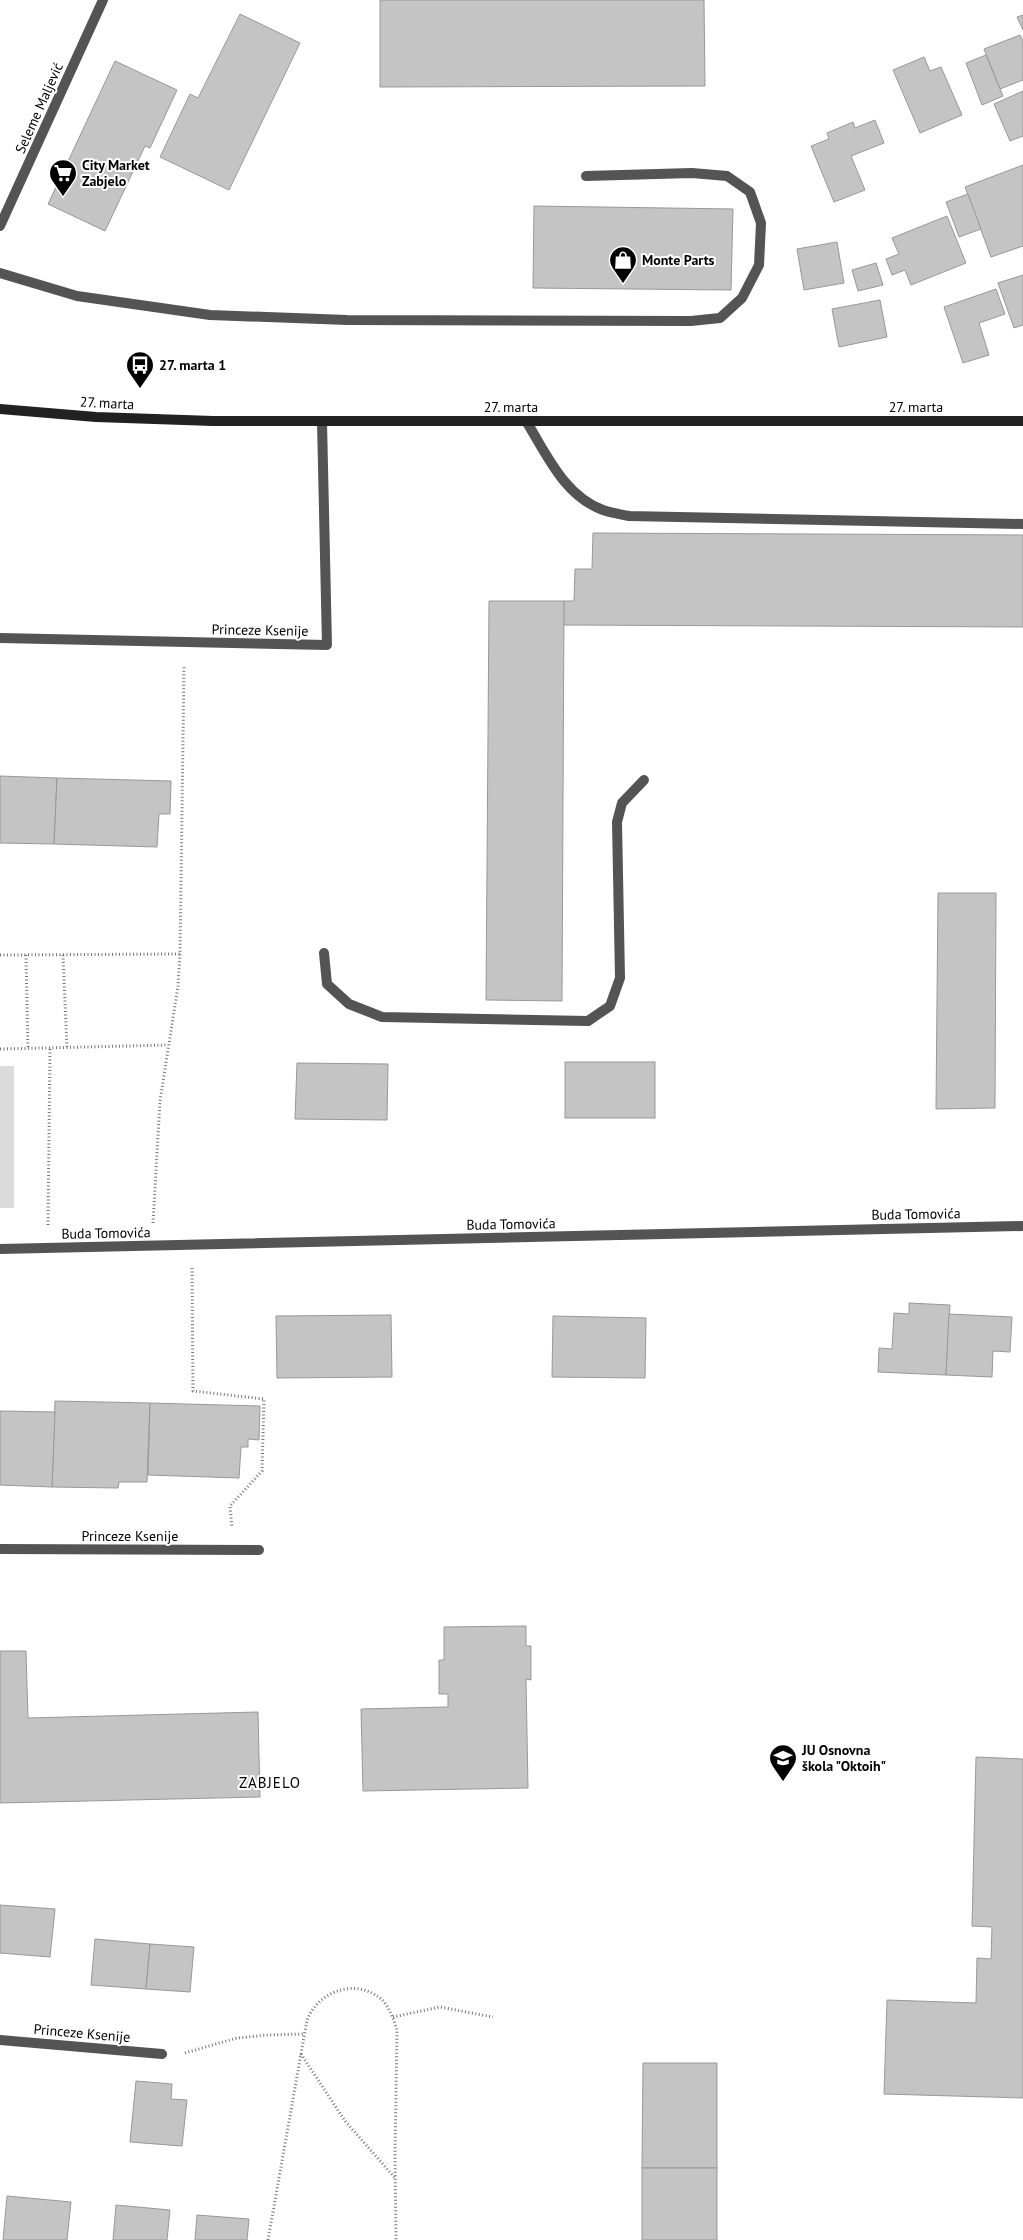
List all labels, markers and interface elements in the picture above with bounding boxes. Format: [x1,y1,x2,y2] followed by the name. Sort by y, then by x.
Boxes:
[11,60,67,156] street label: Seleme Maljević
[82,156,150,190] place label: City Market Zabjelo
[48,158,78,197] supermarket icon: City Market Zabjelo
[608,245,638,284] shop icon: Monte Parts
[642,251,715,269] place label: Monte Parts
[125,350,155,389] bus stop icon: 27. marta 1
[159,356,226,374] place label: 27. marta 1
[79,393,135,413] street label: 27. marta
[484,398,538,416] street label: 27. marta
[889,398,943,416] street label: 27. marta
[211,620,309,640] street label: Princeze Ksenije
[871,1204,961,1224] street label: Buda Tomovića
[466,1214,556,1234] street label: Buda Tomovića
[61,1223,151,1243] street label: Buda Tomovića
[82,1527,178,1545] street label: Princeze Ksenije
[801,1741,886,1775] place label: JU Osnovna škola "Oktoih"
[768,1743,798,1782] school or university icon: JU Osnovna škola "Oktoih"
[239,1773,301,1792] district label: ZABJELO
[33,2020,131,2046] street label: Princeze Ksenije

